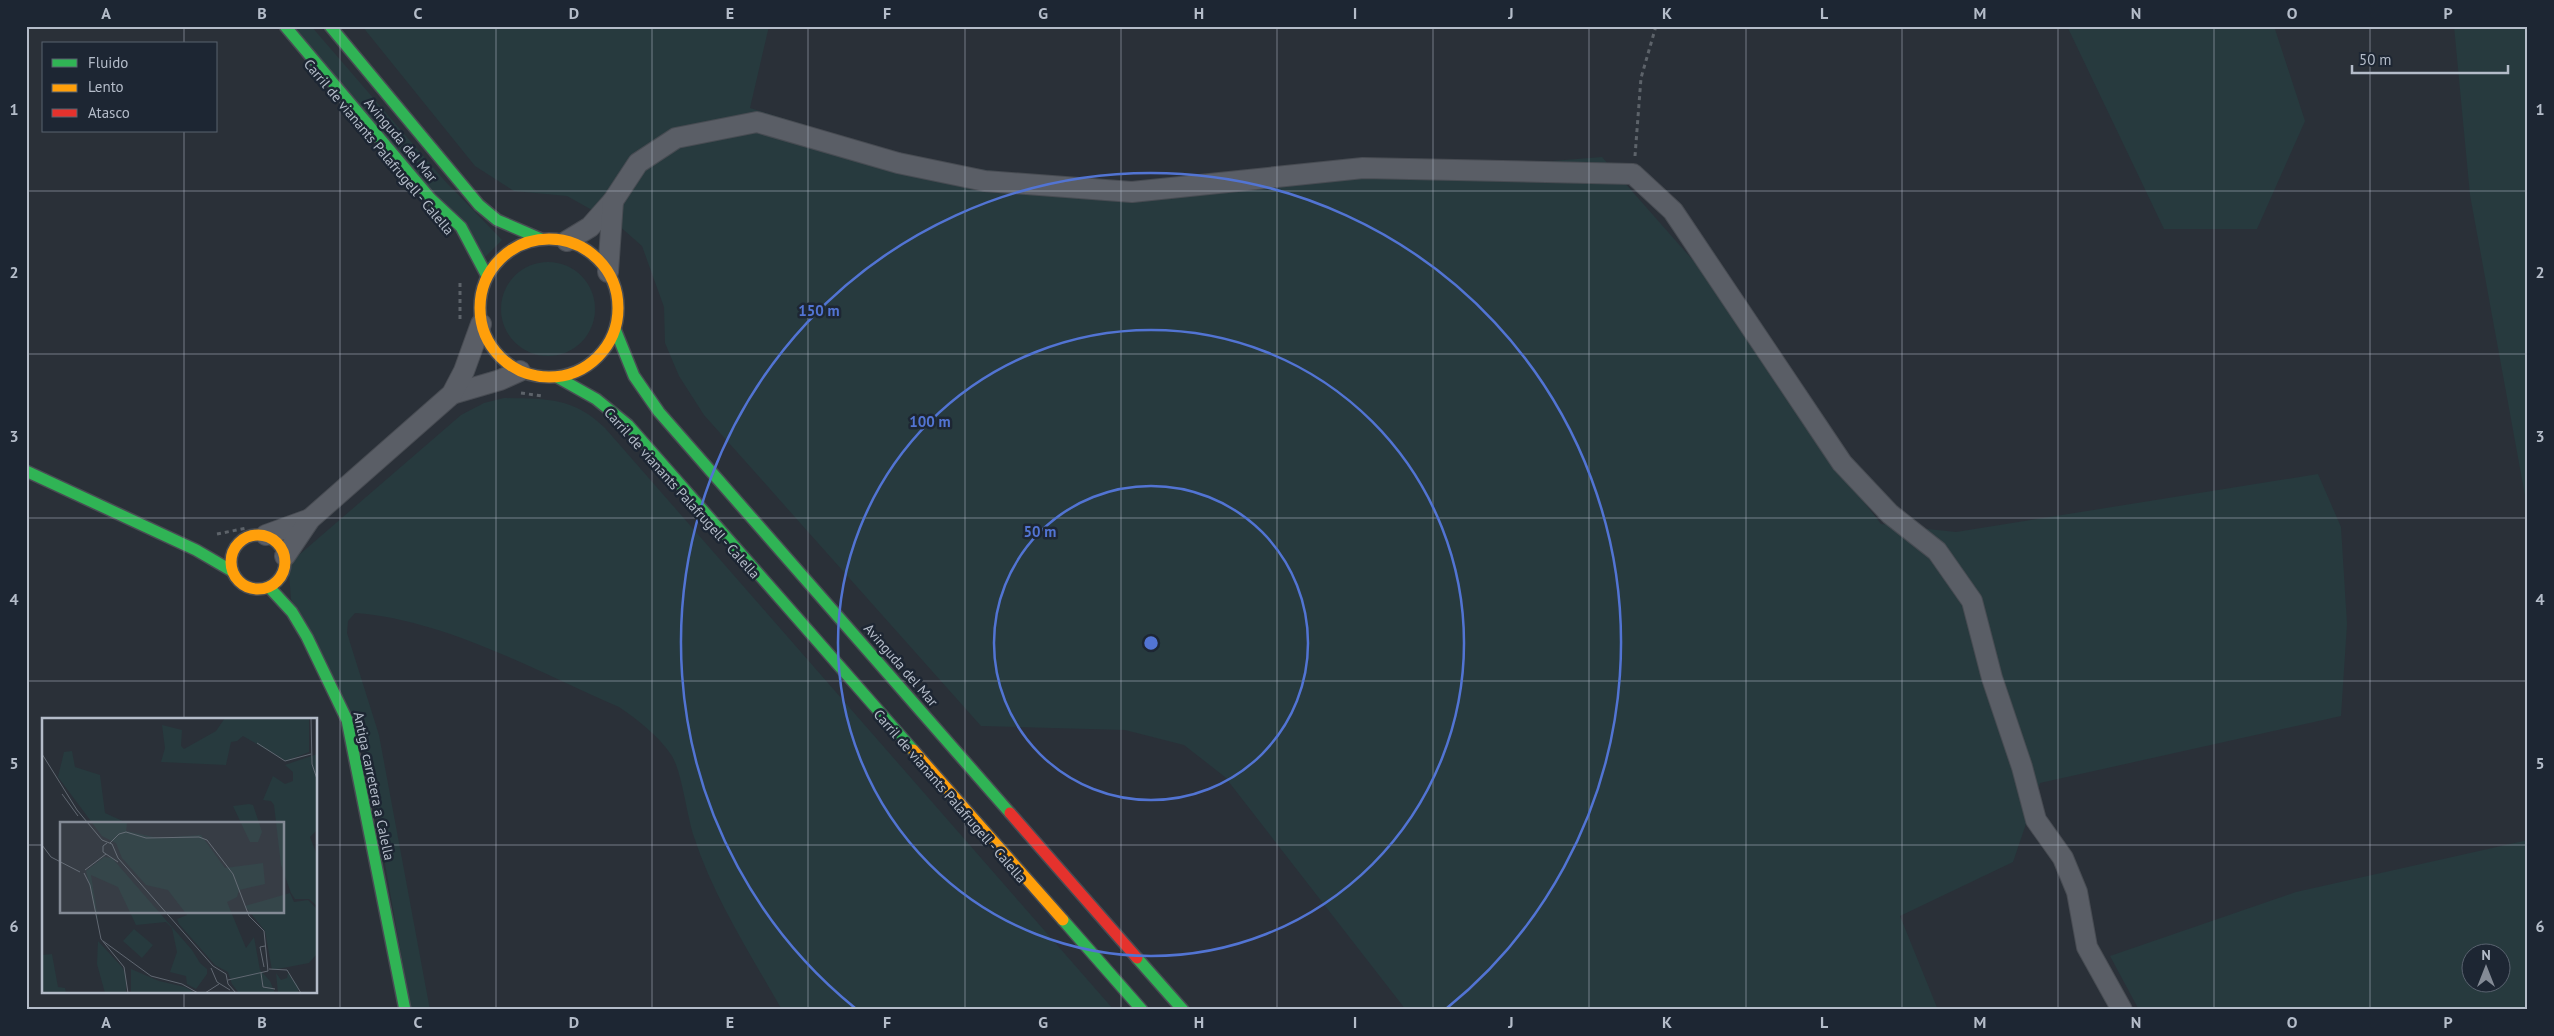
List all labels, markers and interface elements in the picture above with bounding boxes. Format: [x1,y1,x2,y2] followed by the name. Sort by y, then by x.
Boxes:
[101,3,111,23] text: A
[257,3,267,23] text: B
[414,3,423,23] text: C
[569,3,579,23] text: D
[726,3,734,23] text: E
[883,3,891,23] text: F
[1038,3,1048,23] text: G
[1194,3,1204,23] text: H
[1353,3,1357,23] text: I
[1507,3,1514,23] text: J
[1662,3,1672,23] text: K
[1820,3,1829,23] text: L
[1974,3,1986,23] text: M
[2131,3,2141,23] text: N
[2287,3,2298,23] text: O
[2443,3,2453,23] text: P
[42,42,218,132] legend
[2352,42,2508,74] scale bar
[2359,50,2392,69] text: 50 m
[88,53,128,72] text: Fluido
[300,55,458,239] street label: Carril de vianants Palafrugell - Calella
[88,77,124,96] text: Lento
[361,94,442,186] street label: Avinguda del Mar
[9,99,19,119] text: 1
[2535,99,2545,119] text: 1
[88,103,130,122] text: Atasco
[9,262,19,282] text: 2
[2535,262,2545,282] text: 2
[798,301,840,320] text: 150 m
[600,404,764,582] street label: Carril de vianants Palafrugell - Calella
[909,412,951,431] text: 100 m
[9,426,19,446] text: 3
[2535,426,2545,446] text: 3
[1024,522,1056,541] text: 50 m
[9,589,19,609] text: 4
[2535,589,2545,609] text: 4
[860,620,942,710] street label: Avinguda del Mar
[1142,634,1160,652] centre of rings
[870,705,1030,887] street label: Carril de vianants Palafrugell - Calella
[349,710,399,862] street label: Antiga carretera a Calella
[42,718,318,994] inset map
[9,753,19,773] text: 5
[2535,753,2545,773] text: 5
[9,916,19,936] text: 6
[2535,916,2545,936] text: 6
[2462,944,2512,994] north arrow
[2481,946,2491,964] text: N
[101,1012,111,1032] text: A
[257,1012,267,1032] text: B
[414,1012,423,1032] text: C
[569,1012,579,1032] text: D
[726,1012,734,1032] text: E
[883,1012,891,1032] text: F
[1038,1012,1048,1032] text: G
[1194,1012,1204,1032] text: H
[1353,1012,1357,1032] text: I
[1507,1012,1514,1032] text: J
[1662,1012,1672,1032] text: K
[1820,1012,1829,1032] text: L
[1974,1012,1986,1032] text: M
[2131,1012,2141,1032] text: N
[2287,1012,2298,1032] text: O
[2443,1012,2453,1032] text: P

